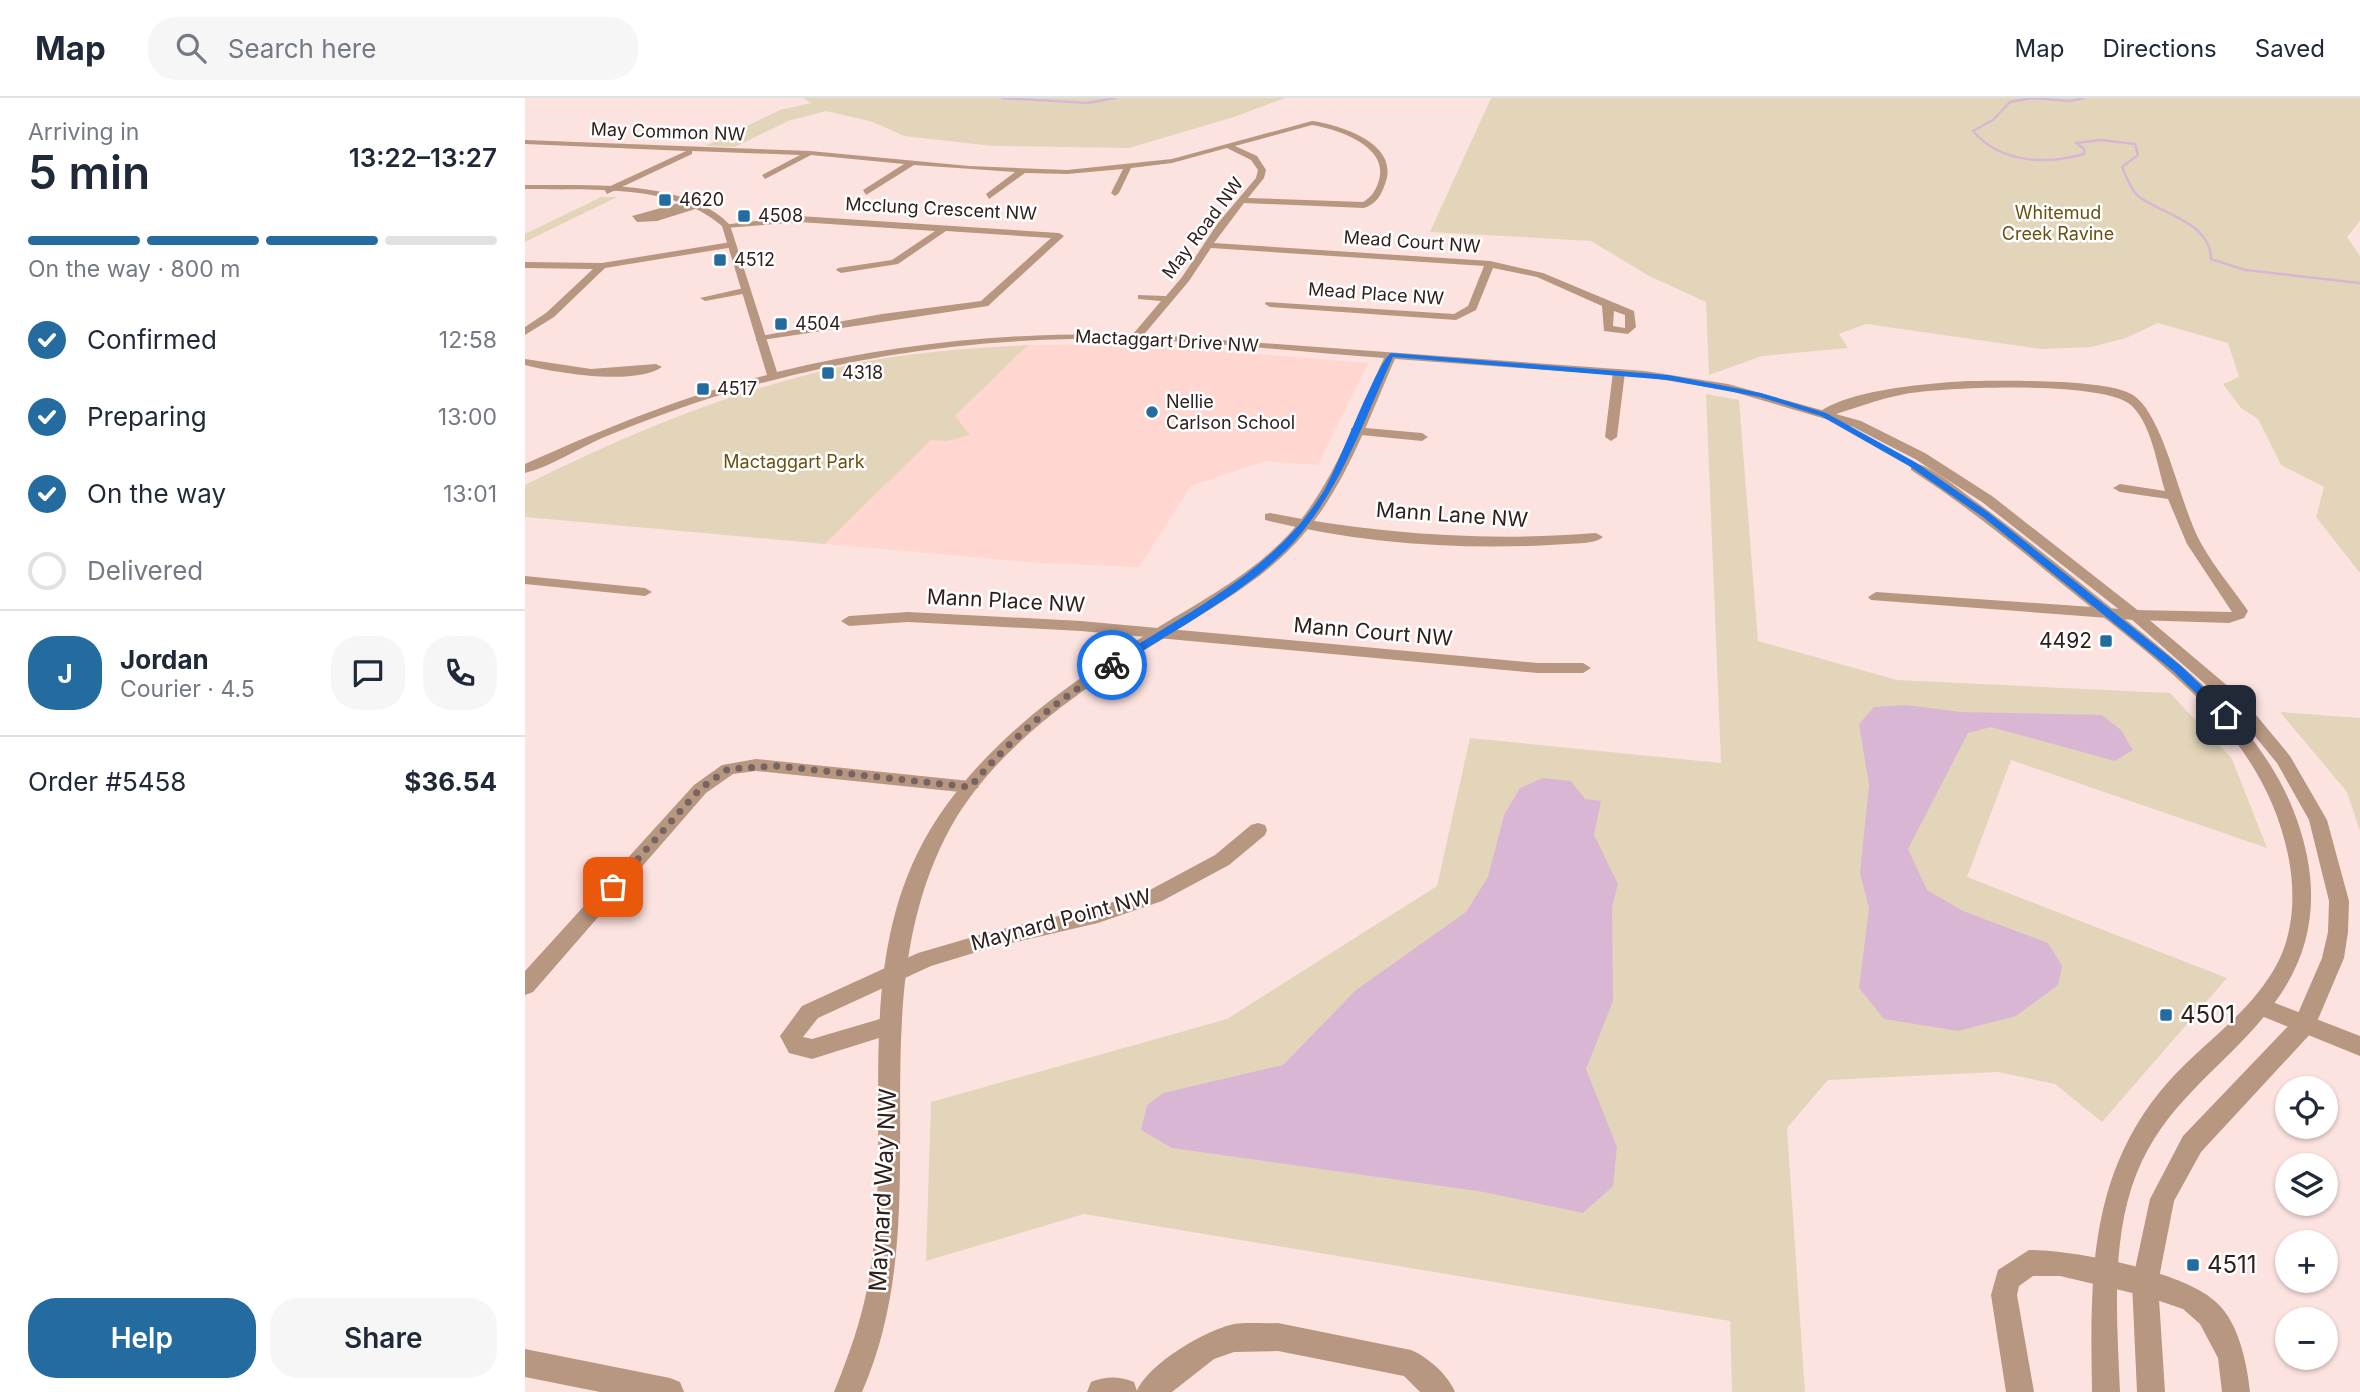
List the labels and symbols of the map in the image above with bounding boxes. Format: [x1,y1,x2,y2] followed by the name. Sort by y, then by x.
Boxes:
[590,118,746,145] street label: May Common NW
[1158,173,1248,282] street label: May Road NW
[679,189,724,210] place label: 4620
[657,192,673,208] marker: 4620
[845,193,1038,224] street label: Mcclung Crescent NW
[2002,202,2114,244] park label: Whitemud Creek Ravine
[758,205,803,226] place label: 4508
[736,208,752,224] marker: 4508
[1343,226,1481,257] street label: Mead Court NW
[734,249,775,270] place label: 4512
[712,252,728,268] marker: 4512
[1307,278,1445,309] street label: Mead Place NW
[795,313,841,334] place label: 4504
[773,316,789,332] marker: 4504
[1075,325,1260,356] street label: Mactaggart Drive NW
[842,362,883,383] place label: 4318
[820,365,836,381] marker: 4318
[717,378,757,399] place label: 4517
[695,381,711,397] marker: 4517
[1166,391,1295,433] place label: Nellie Carlson School
[1144,404,1160,420] marker: Nellie Carlson School
[723,451,865,472] park label: Mactaggart Park
[1375,497,1529,532] street label: Mann Lane NW
[926,584,1086,617] street label: Mann Place NW
[1293,612,1454,651] street label: Mann Court NW
[2039,628,2092,653] place label: 4492
[1077,630,1147,700] courier
[2098,633,2114,649] marker: 4492
[2196,685,2256,745] pin
[583,857,643,917] pin
[968,883,1154,956] street label: Maynard Point NW
[2180,1000,2235,1029] place label: 4501
[2158,1007,2174,1023] marker: 4501
[863,1087,902,1292] street label: Maynard Way NW
[2207,1250,2257,1279] place label: 4511
[2185,1257,2201,1273] marker: 4511

